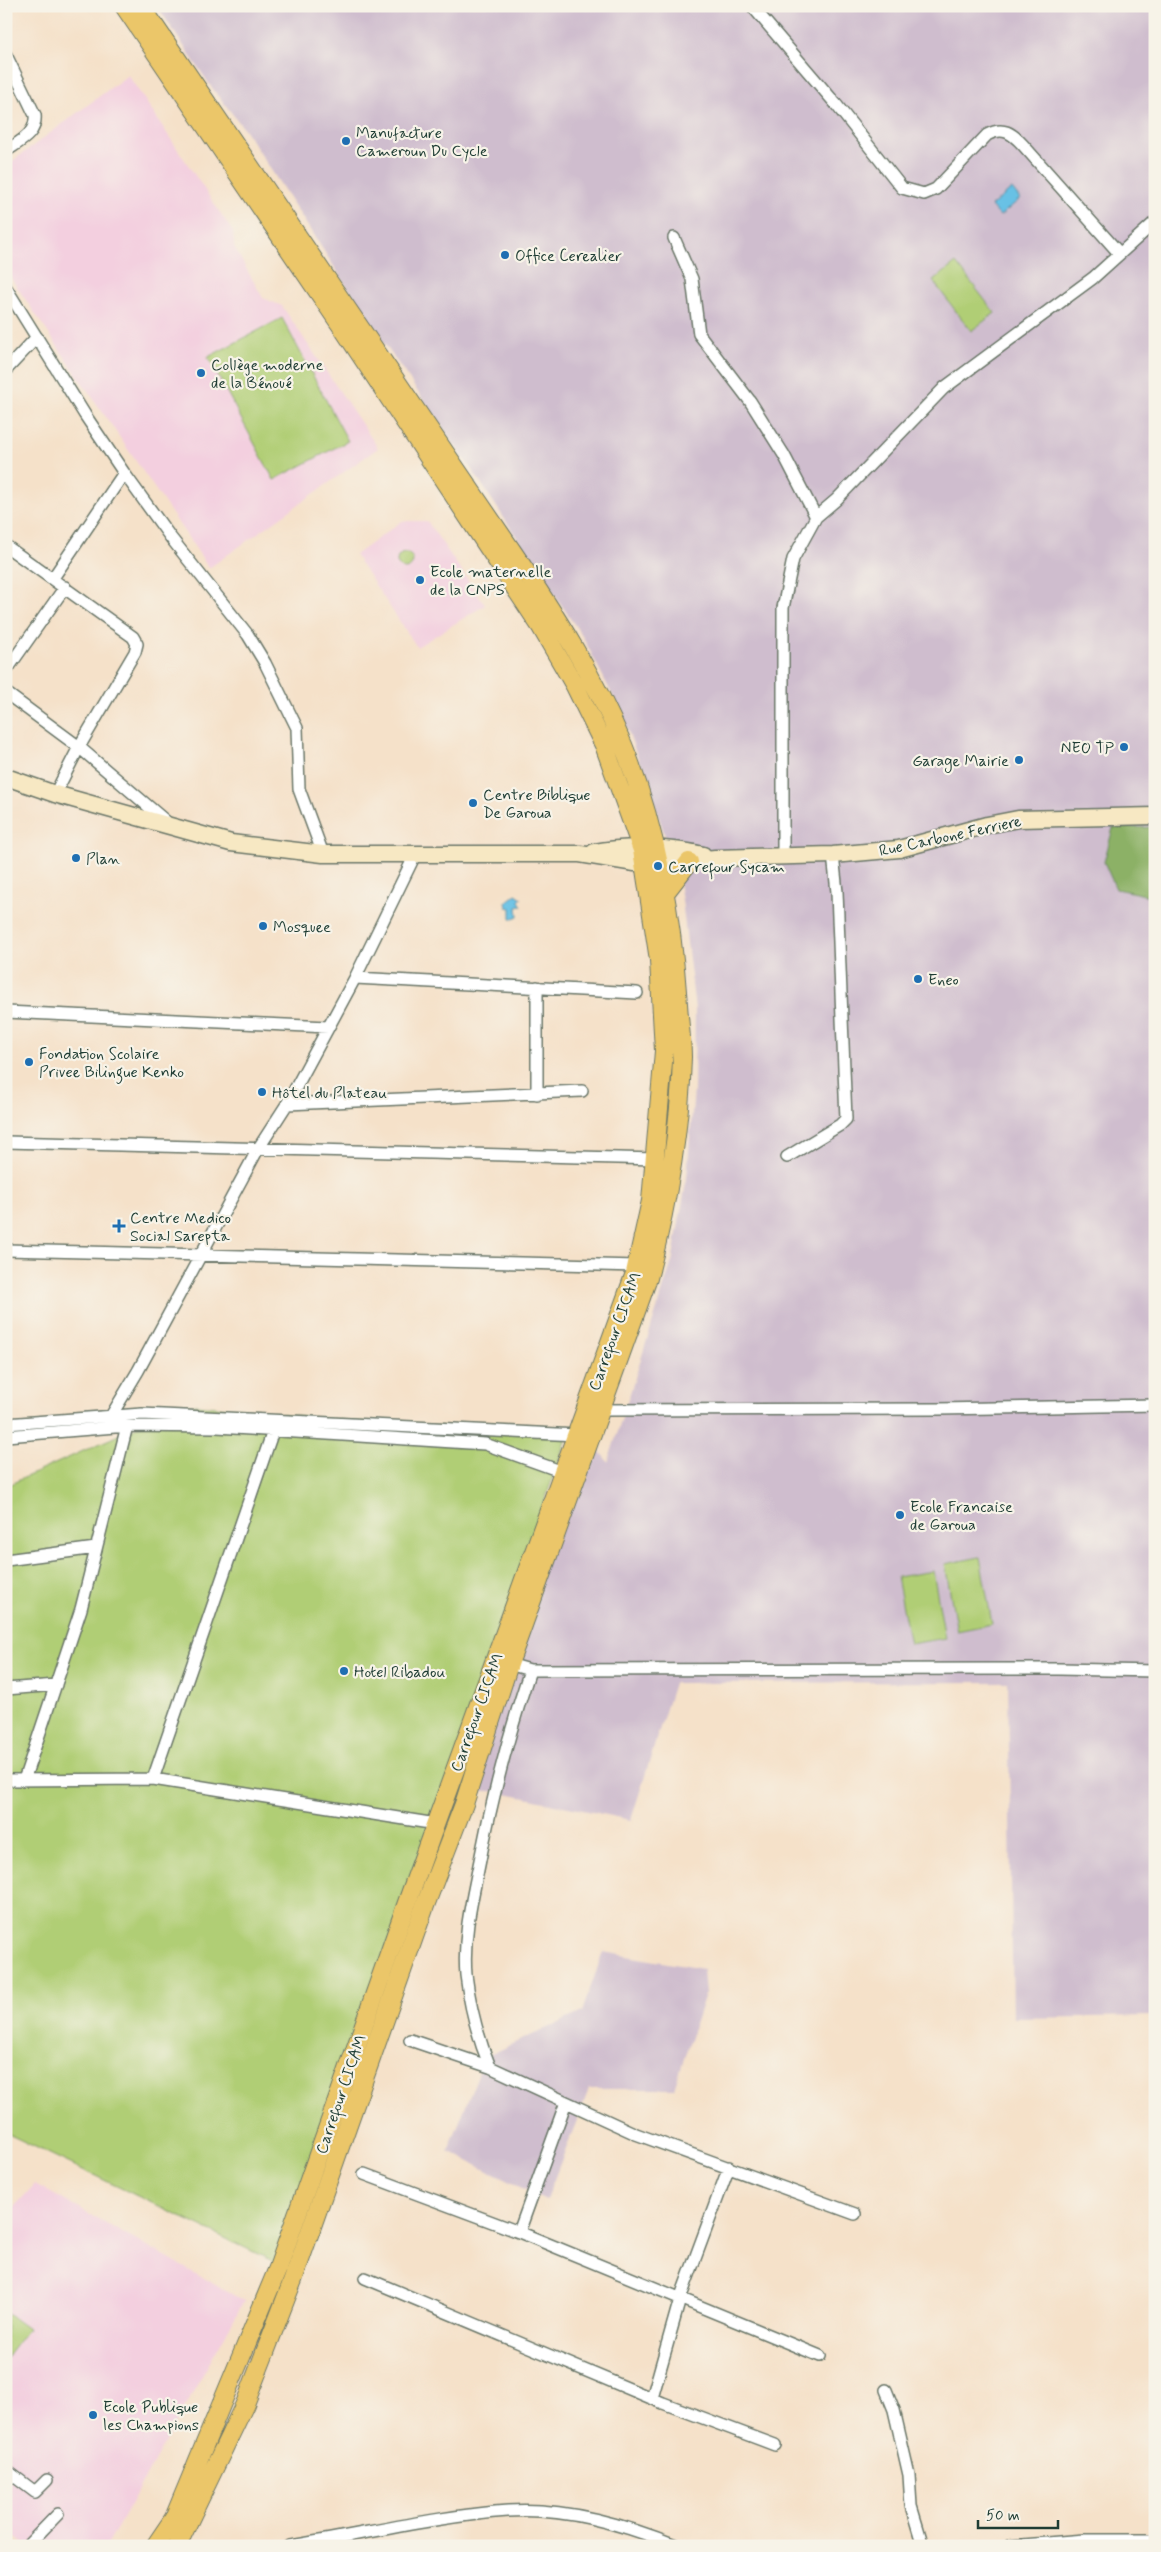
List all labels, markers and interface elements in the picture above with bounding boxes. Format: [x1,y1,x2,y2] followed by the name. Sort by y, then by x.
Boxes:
[356,123,488,162] place label: Manufacture Cameroun Du Cycle
[340,135,352,147] marker: Manufacture Cameroun Du Cycle
[515,246,622,267] place label: Office Cerealier
[499,249,511,261] marker: Office Cerealier
[211,355,324,394] place label: Collège moderne de la Bénoué
[195,367,207,379] marker: Collège moderne de la Bénoué
[430,562,551,601] place label: Ecole maternelle de la CNPS
[414,574,426,586] marker: Ecole maternelle de la CNPS
[1061,738,1114,759] place label: NEO TP
[1118,741,1130,753] marker: NEO TP
[912,751,1009,773] place label: Garage Mairie
[1013,754,1025,766] marker: Garage Mairie
[483,785,591,824] place label: Centre Biblique De Garoua
[467,797,479,809] marker: Centre Biblique De Garoua
[877,811,1024,862] street label: Rue Carbone Ferriere
[86,849,121,870] place label: Plan
[70,852,82,864] marker: Plan
[668,857,785,880] place label: Carrefour Sycam
[652,860,664,872] marker: Carrefour Sycam
[273,917,331,938] place label: Mosquee
[257,920,269,932] marker: Mosquee
[928,970,959,991] place label: Eneo
[912,973,924,985] marker: Eneo
[39,1044,184,1084] place label: Fondation Scolaire Privee Bilingue Kenko
[23,1056,35,1068] marker: Fondation Scolaire Privee Bilingue Kenko
[272,1083,387,1104] place label: Hôtel du Plateau
[256,1086,268,1098] marker: Hôtel du Plateau
[130,1208,231,1247] place label: Centre Medico Social Sarepta
[112,1219,126,1233] marker: Centre Medico Social Sarepta
[584,1269,648,1394] street label: Carrefour CICAM
[910,1497,1013,1536] place label: Ecole Francaise de Garoua
[894,1509,906,1521] marker: Ecole Francaise de Garoua
[446,1650,510,1775] street label: Carrefour CICAM
[354,1662,445,1683] place label: Hotel Ribadou
[338,1665,350,1677] marker: Hotel Ribadou
[311,2032,374,2158] street label: Carrefour CICAM
[103,2397,199,2436] place label: Ecole Publique les Champions
[87,2409,99,2421] marker: Ecole Publique les Champions
[978,2497,1058,2529] scale bar
[986,2506,1020,2526] text: 50 m

